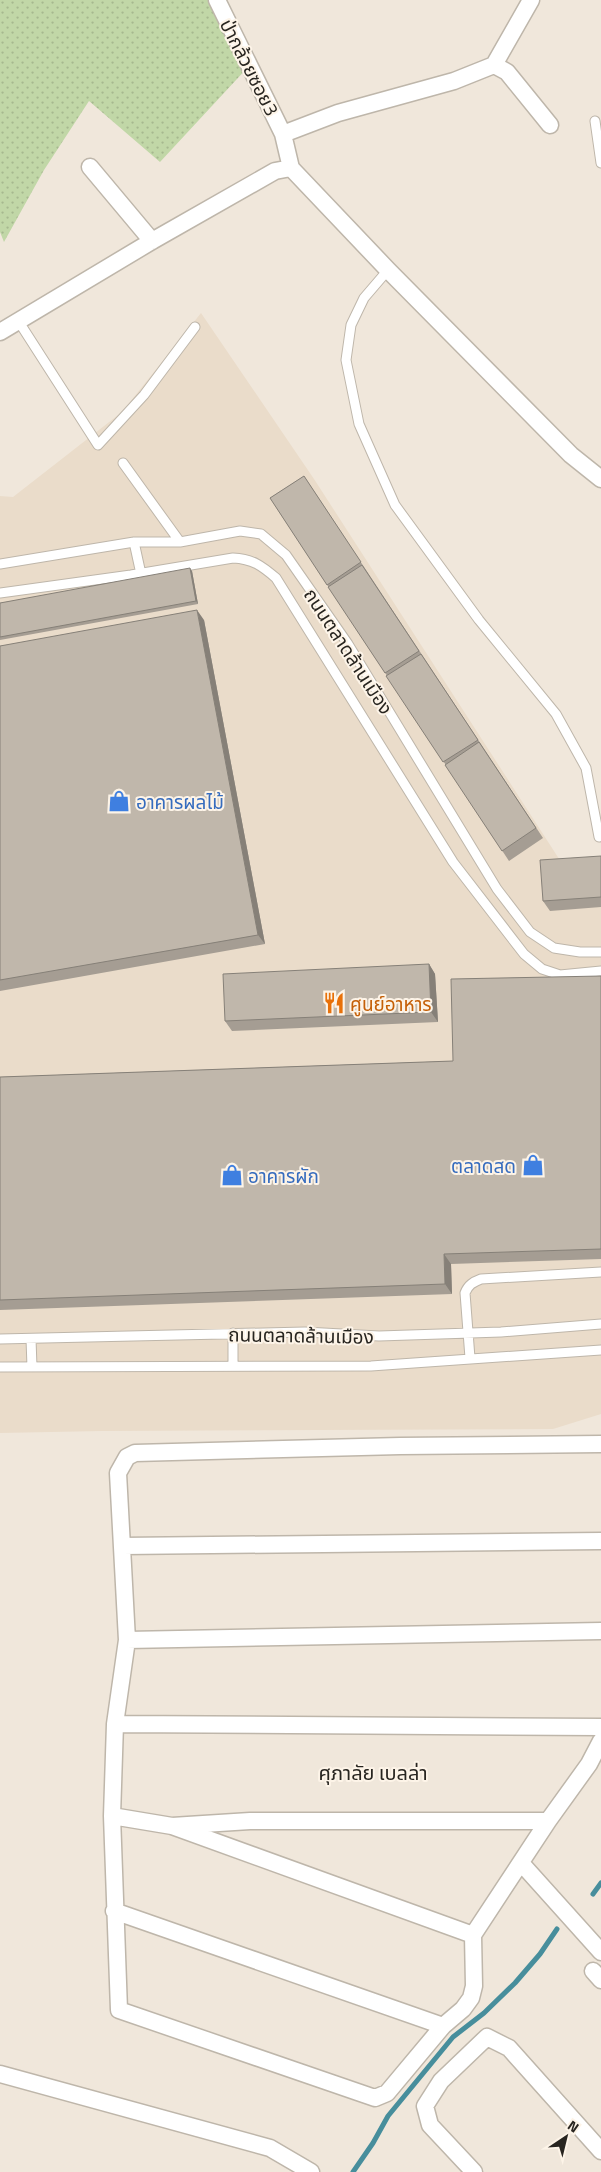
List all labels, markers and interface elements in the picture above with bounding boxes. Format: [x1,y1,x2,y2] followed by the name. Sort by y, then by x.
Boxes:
[213,13,287,121] street label: ป่ากล้วยซอย3
[297,582,401,720] street label: ถนนตลาดล้านเมือง
[136,787,224,816] place label: อาคารผลไม้
[106,788,132,814] shop icon: อาคารผลไม้
[350,989,432,1018] place label: ศูนย์อาหาร
[321,990,347,1016] restaurant icon: ศูนย์อาหาร
[451,1151,516,1180] place label: ตลาดสด
[520,1152,546,1178] shop icon: ตลาดสด
[248,1161,319,1190] place label: อาคารผัก
[219,1162,245,1188] shop icon: อาคารผัก
[228,1319,374,1351] street label: ถนนตลาดล้านเมือง
[318,1757,428,1788] district label: ศุภาลัย เบลล่า
[541,2112,591,2162] north arrow
[564,2115,584,2137] text: N

